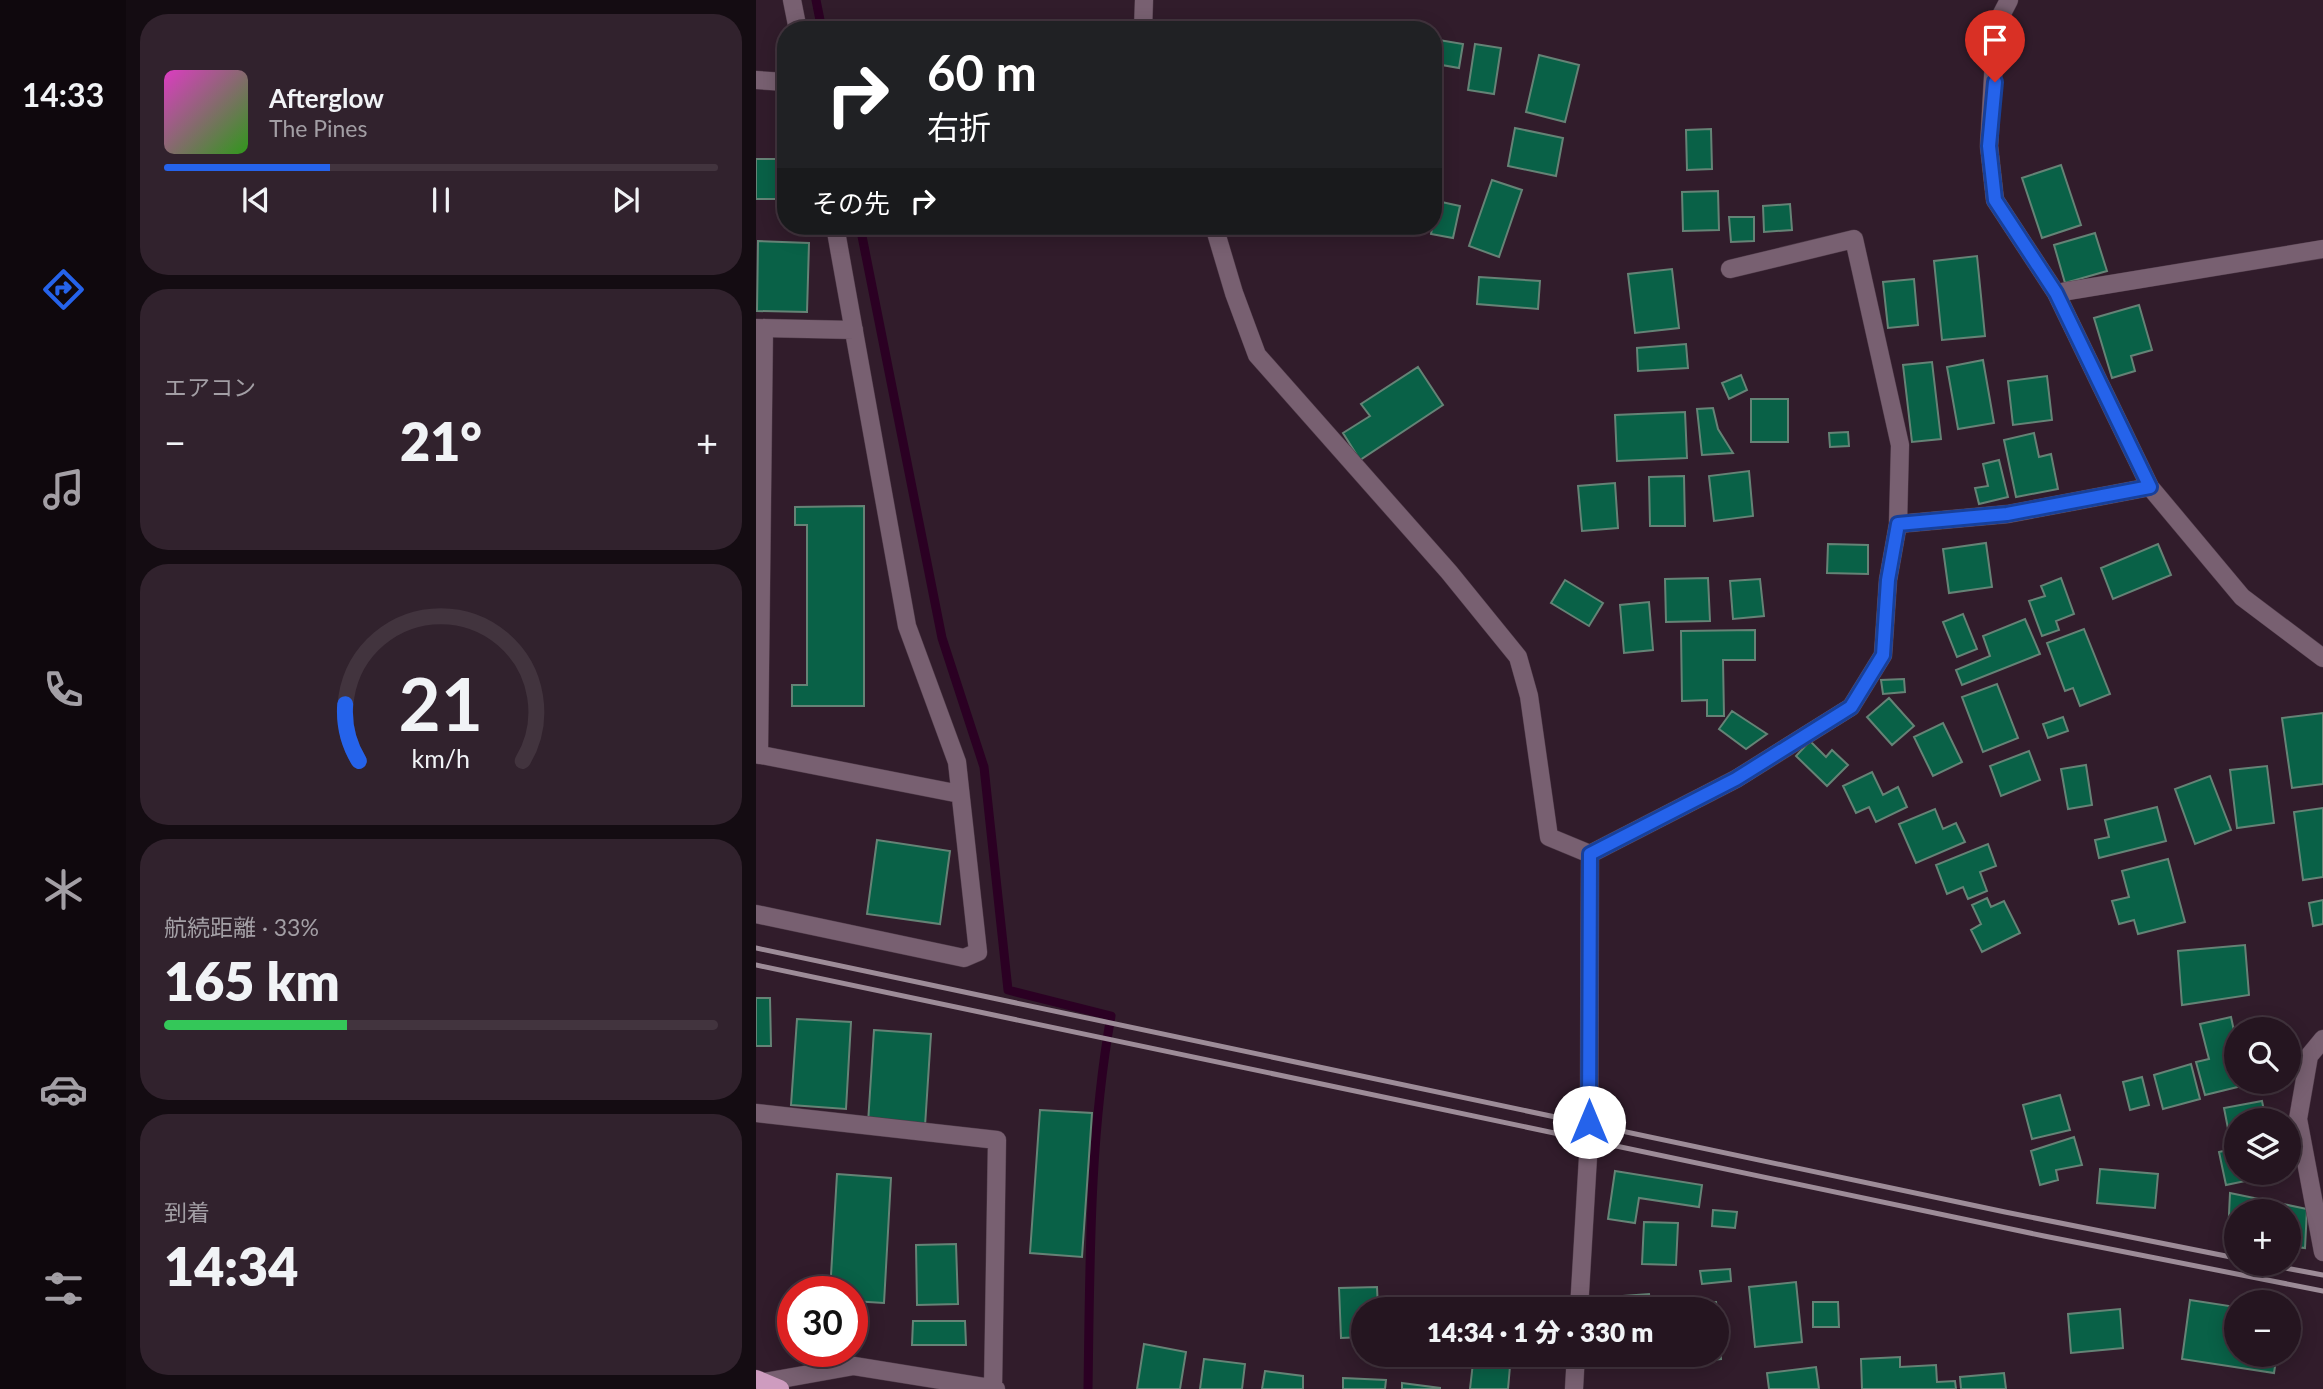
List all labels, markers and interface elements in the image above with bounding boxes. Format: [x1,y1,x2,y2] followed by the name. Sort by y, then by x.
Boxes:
[1965,10,2025,82] pin
[1976,21,2014,59] icon: arrive
[927,43,1037,101] text: 60 m
[812,49,903,140] icon: right
[22,75,104,114] text: 14:33
[269,82,384,114] text: Afterglow
[927,107,991,146] text: 右折
[269,114,367,142] text: The Pines
[237,181,275,219] icon: previous
[422,181,460,219] icon: pause
[607,181,645,219] icon: next
[904,182,942,220] icon: right
[812,187,890,219] text: その先
[39,265,88,314] icon: directions
[164,373,256,401] text: エアコン
[400,410,482,472] text: 21°
[164,419,186,465] text: −
[696,419,718,465] text: +
[39,465,88,514] icon: music
[399,659,483,747] text: 21
[39,665,88,714] icon: phone
[412,742,470,772] text: km/h
[39,865,88,914] icon: climate
[164,913,319,941] text: 航続距離 · 33%
[164,950,340,1012] text: 165 km
[2224,1017,2301,1367] map controls
[2224,1017,2301,1094] button: search
[39,1065,88,1114] icon: car
[1552,1085,1626,1159] position arrow
[2224,1108,2301,1185] button: layers
[164,1198,210,1226] text: 到着
[2224,1199,2301,1276] button: +
[164,1235,298,1297] text: 14:34
[39,1264,88,1313] icon: filters
[777,1276,868,1367] speed limit sign: 30
[2224,1290,2301,1367] button: −
[1427,1316,1653,1348] text: 14:34 · 1 分 · 330 m

